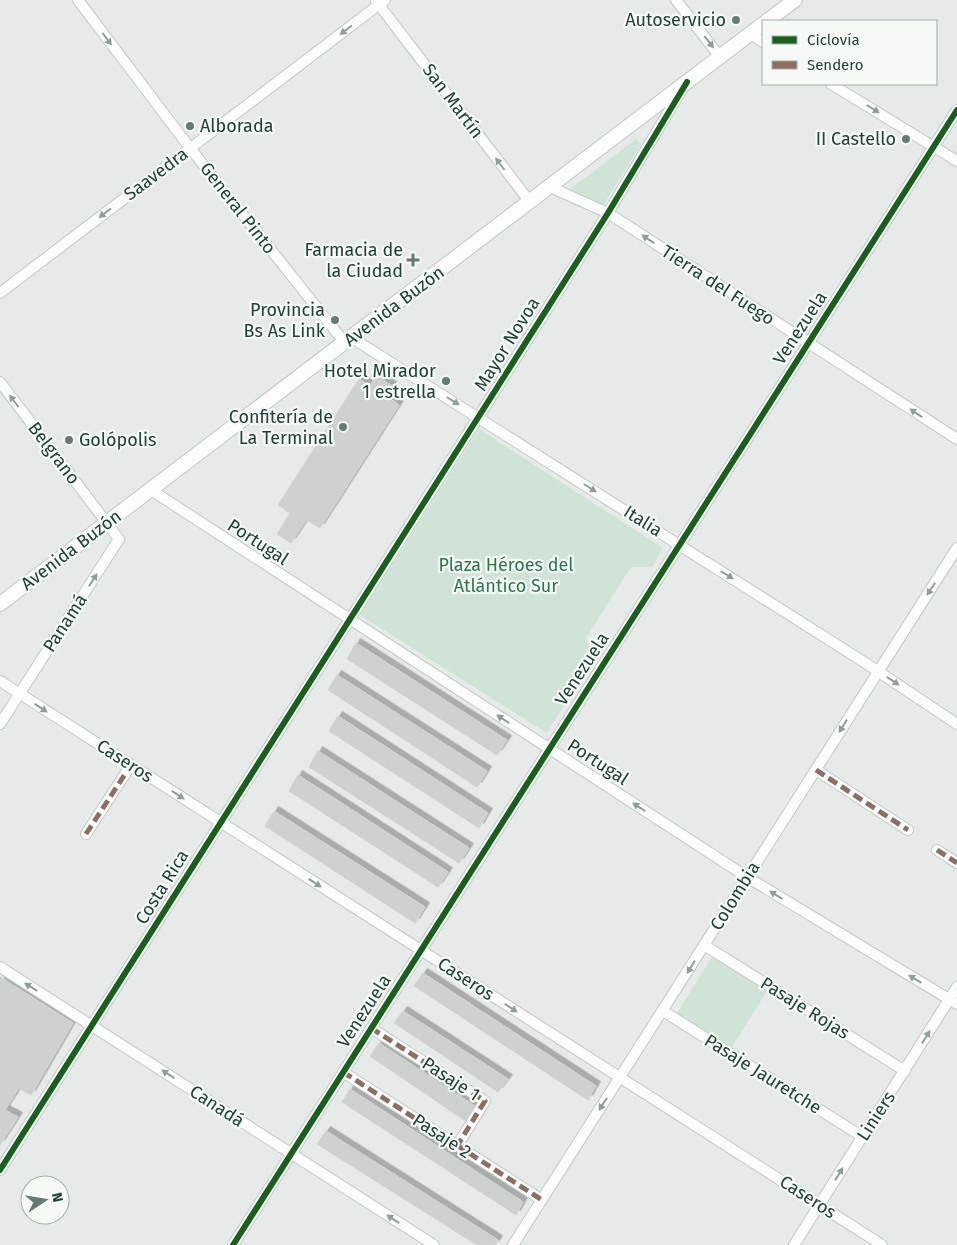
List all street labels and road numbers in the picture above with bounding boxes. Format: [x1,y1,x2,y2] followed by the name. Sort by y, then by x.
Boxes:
[418,59,488,143] street label: San Martín
[120,143,192,205] street label: Saavedra
[195,158,281,258] street label: General Pinto
[657,240,779,330] street label: Tierra del Fuego
[339,261,449,351] street label: Avenida Buzón
[768,287,832,369] street label: Venezuela
[470,293,544,395] street label: Mayor Novoa
[23,417,85,489] street label: Belgrano
[620,501,666,541] street label: Italia
[16,505,126,595] street label: Avenida Buzón
[223,514,293,570] street label: Portugal
[38,590,92,656] street label: Panamá
[550,628,614,710] street label: Venezuela
[563,734,633,790] street label: Portugal
[93,735,157,787] street label: Caseros
[130,846,194,928] street label: Costa Rica
[705,858,765,934] street label: Colombia
[434,953,498,1005] street label: Caseros
[332,970,396,1052] street label: Venezuela
[756,972,854,1044] street label: Pasaje Rojas
[700,1029,826,1119] street label: Pasaje Jauretche
[418,1052,484,1106] street label: Pasaje 1
[186,1080,248,1132] street label: Canadá
[852,1087,900,1145] street label: Liniers
[409,1109,476,1163] street label: Pasaje 2
[776,1171,840,1223] street label: Caseros

